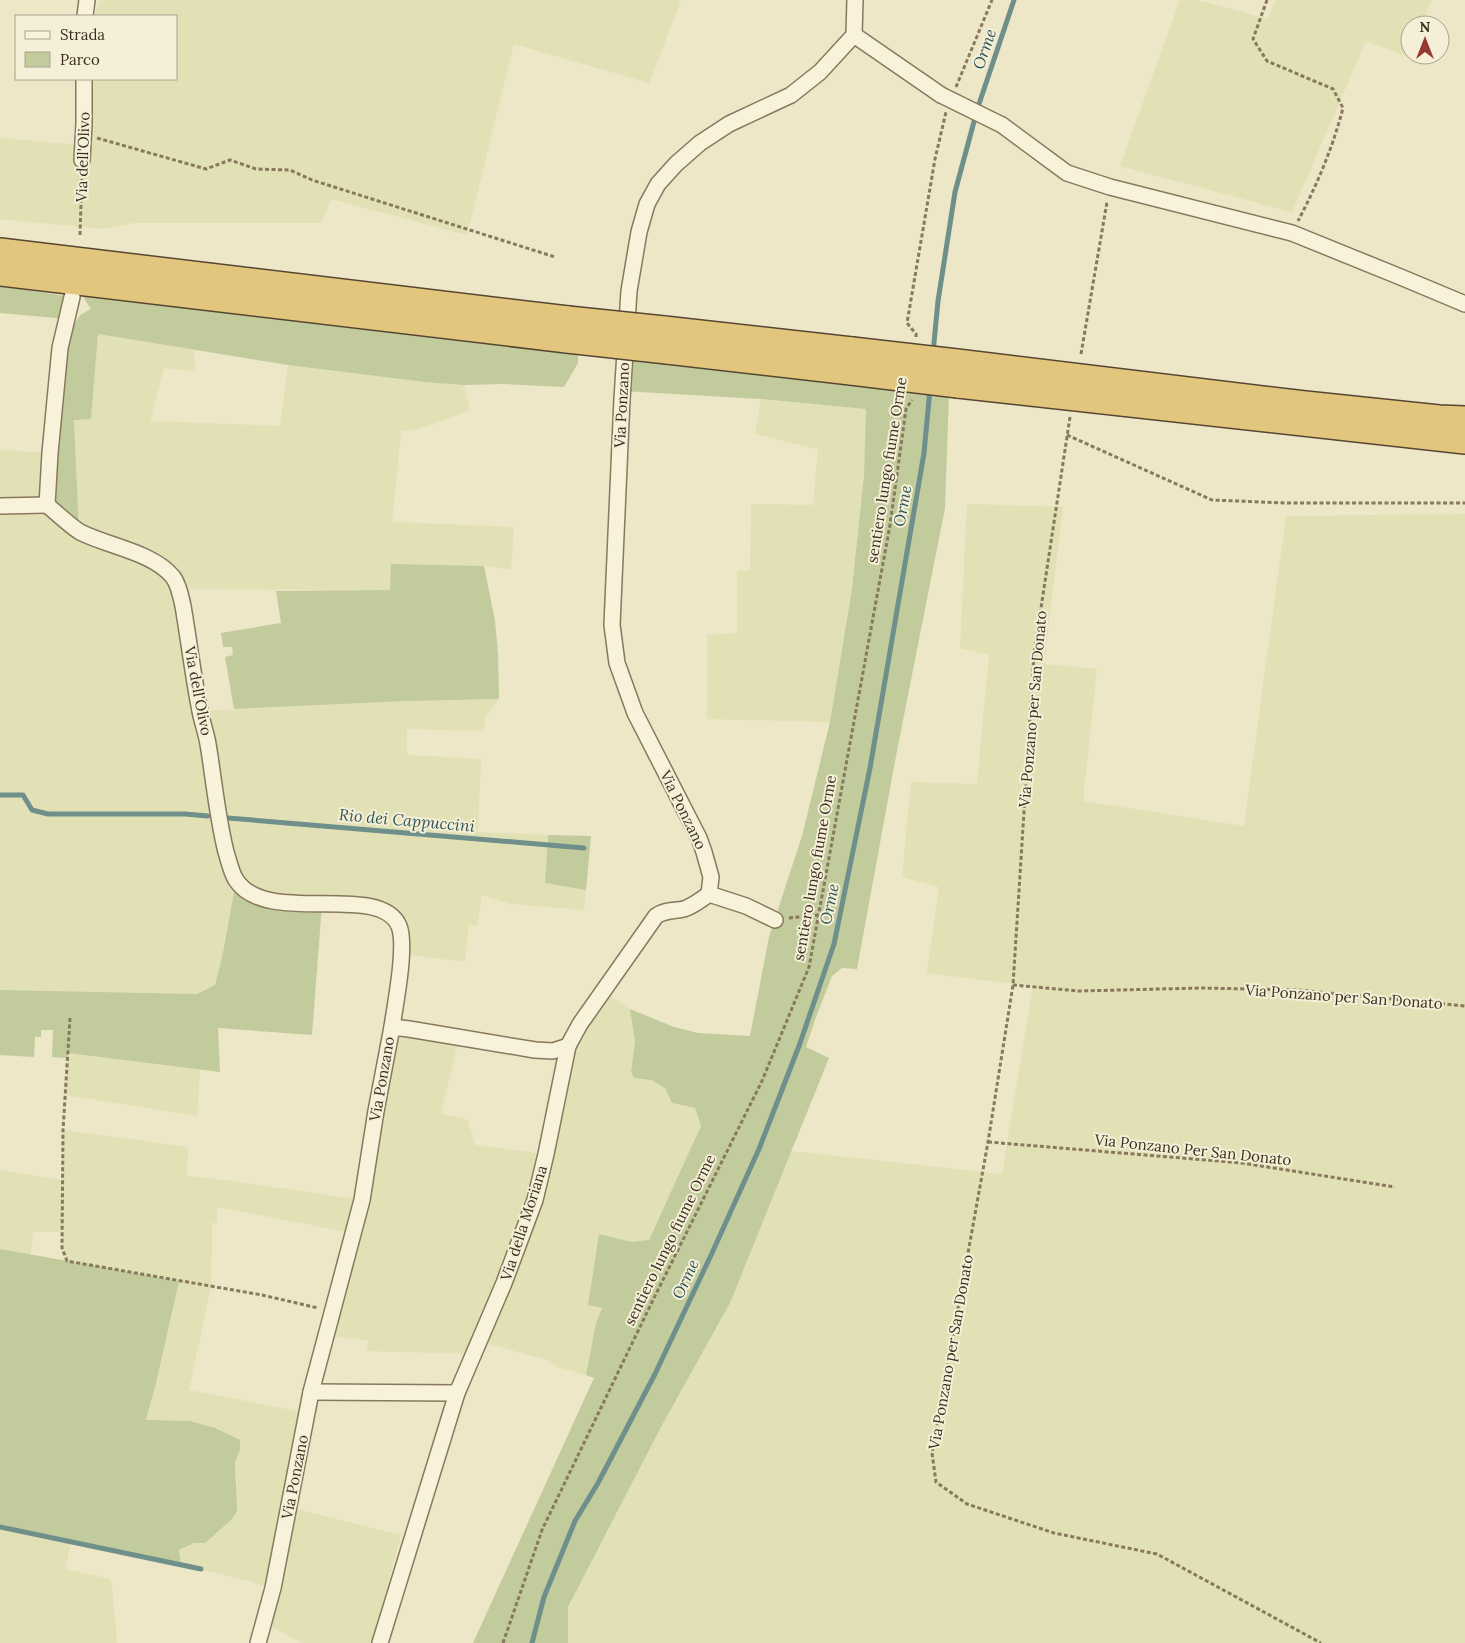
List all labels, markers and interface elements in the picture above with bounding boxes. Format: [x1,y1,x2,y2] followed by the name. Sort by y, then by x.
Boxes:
[15,15,178,80] legend
[1400,15,1450,65] north arrow
[1420,18,1431,36] text: N
[60,25,105,44] text: Strada
[968,26,1000,72] water label: Orme
[60,50,100,69] text: Parco
[71,111,94,203] street label: Via dell'Olivo
[610,362,633,449] street label: Via Ponzano
[863,376,911,564] street label: sentiero lungo fiume Orme
[889,484,915,528] water label: Orme
[1014,609,1051,809] street label: Via Ponzano per San Donato
[180,644,216,737] street label: Via dell'Olivo
[656,766,711,853] street label: Via Ponzano
[790,774,840,962] street label: sentiero lungo fiume Orme
[338,804,476,836] water label: Rio dei Cappuccini
[815,882,843,926] water label: Orme
[1244,980,1443,1013] street label: Via Ponzano per San Donato
[365,1035,398,1124] street label: Via Ponzano
[1093,1130,1293,1169] street label: Via Ponzano Per San Donato
[621,1152,719,1328] street label: sentiero lungo fiume Orme
[496,1163,551,1284] street label: Via della Moriana
[924,1253,977,1452] street label: Via Ponzano per San Donato
[668,1256,702,1302] water label: Orme
[277,1433,312,1522] street label: Via Ponzano

